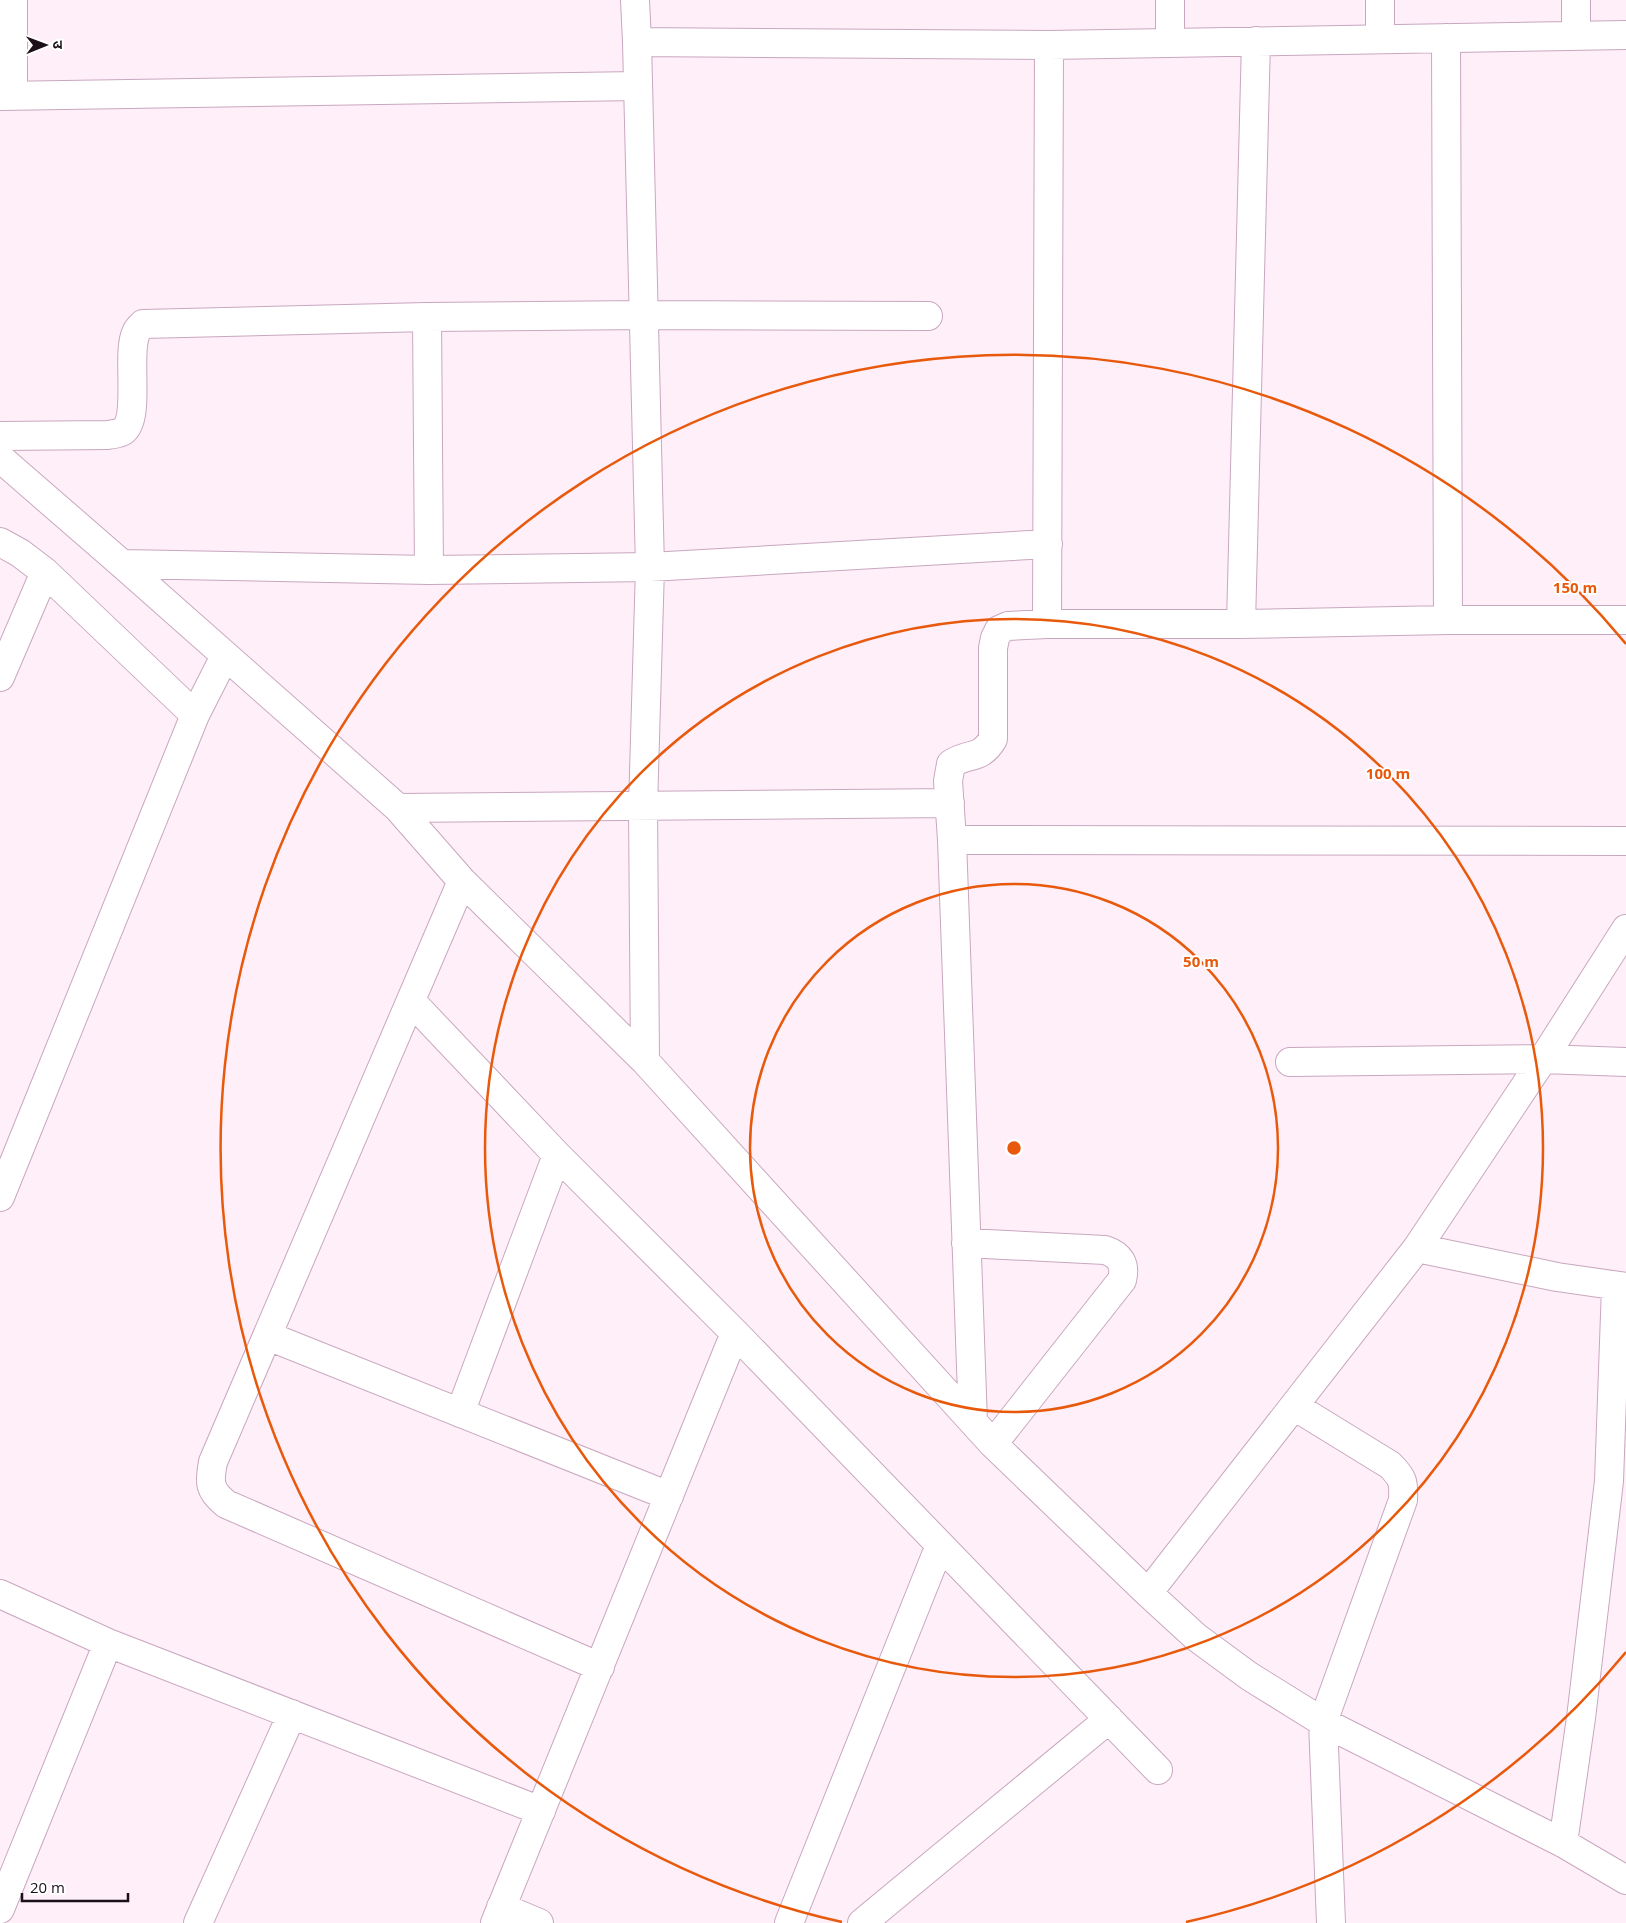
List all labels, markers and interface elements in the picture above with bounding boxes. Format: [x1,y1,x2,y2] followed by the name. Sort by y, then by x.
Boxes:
[20,20,70,70] north arrow
[49,40,68,50] text: उ
[1553,577,1597,597] text: 150 m
[1366,763,1410,783] text: 100 m
[1183,951,1219,971] text: 50 m
[1005,1139,1023,1157] centre of rings
[22,1870,129,1902] scale bar
[30,1877,65,1897] text: 20 m

